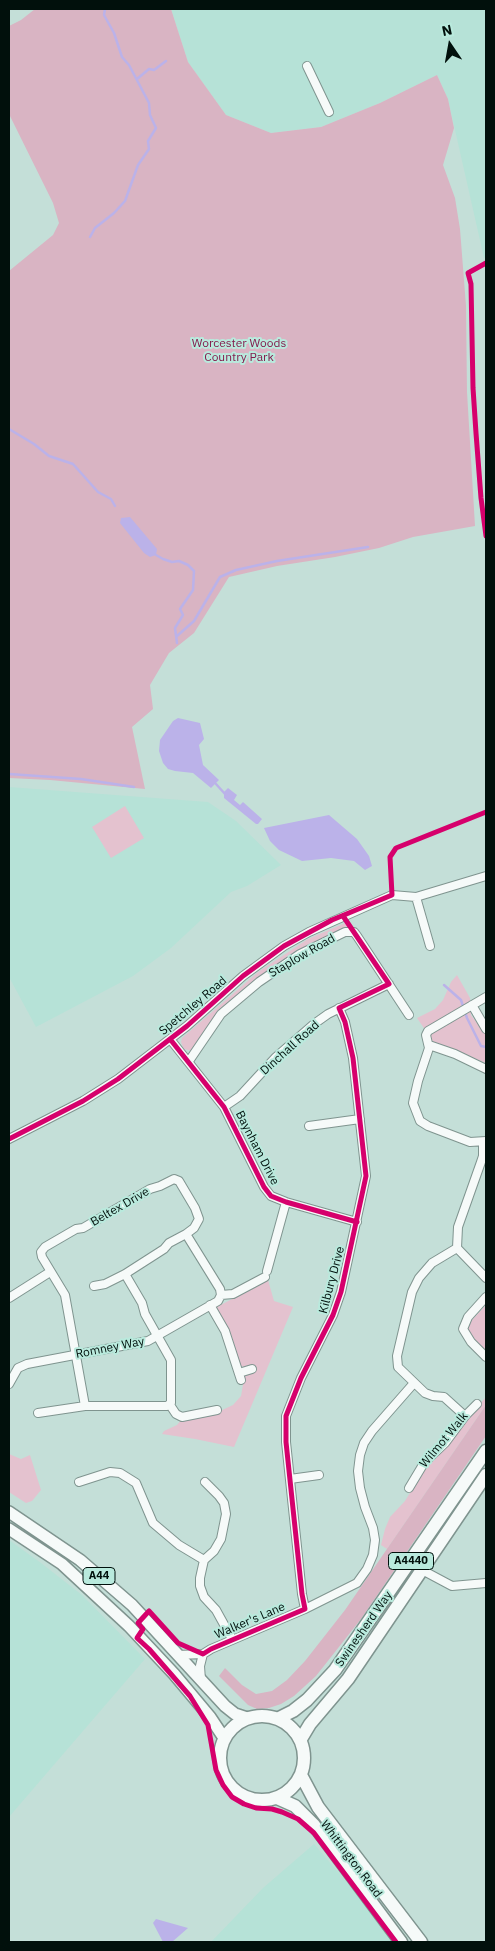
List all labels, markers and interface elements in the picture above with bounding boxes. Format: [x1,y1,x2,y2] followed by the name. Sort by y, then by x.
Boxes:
[425,20,475,70] north arrow
[440,20,454,40] text: N
[192,337,286,365] park label: Worcester Woods Country Park
[266,931,338,981] street label: Staplow Road
[156,974,230,1038] street label: Spetchley Road
[258,1018,322,1078] street label: Dinchall Road
[232,1108,282,1188] street label: Baynham Drive
[88,1185,152,1229] street label: Beltex Drive
[316,1245,348,1315] street label: Kilbury Drive
[74,1334,146,1362] street label: Romney Way
[417,1409,471,1471] street label: Wilmot Walk
[388,1552,434,1570] road number: A4440
[83,1568,115,1584] road number: A44
[333,1588,395,1670] street label: Swinesherd Way
[213,1600,287,1642] street label: Walker's Lane
[317,1817,385,1901] street label: Whittington Road

